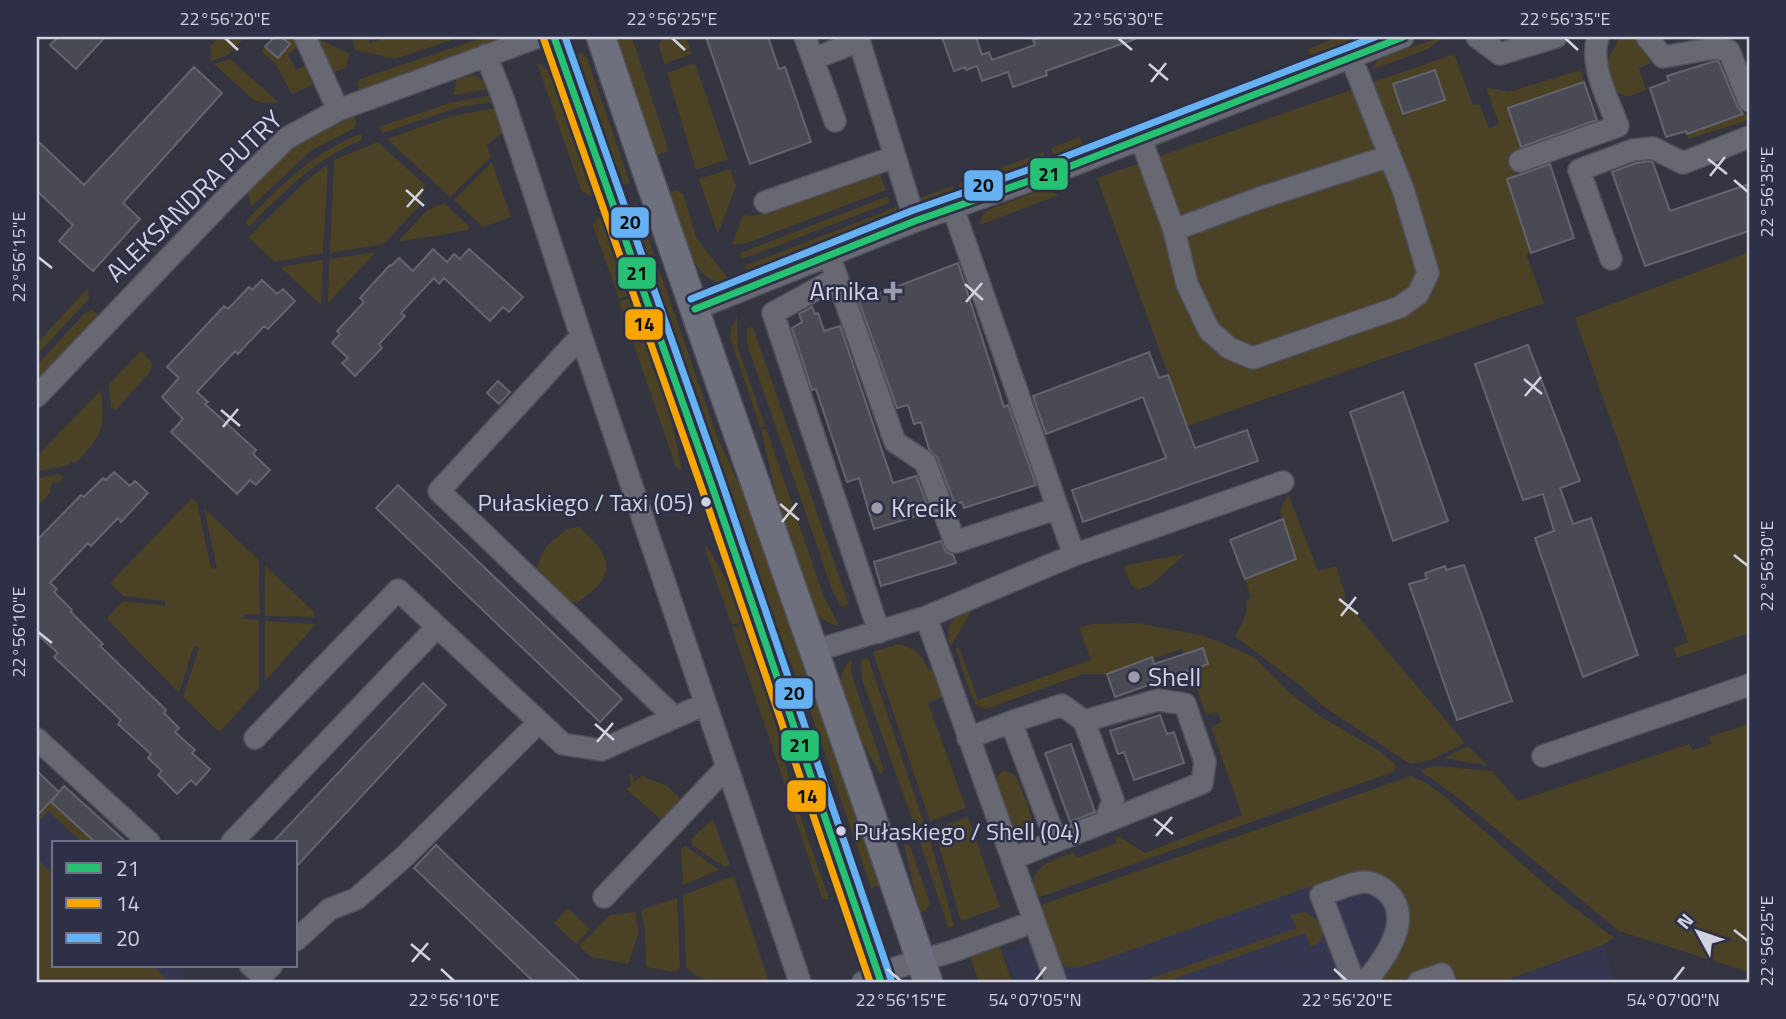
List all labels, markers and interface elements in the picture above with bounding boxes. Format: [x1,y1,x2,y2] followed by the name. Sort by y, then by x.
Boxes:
[180,5,271,32] text: 22°56'20"E
[627,5,718,32] text: 22°56'25"E
[1073,5,1164,32] text: 22°56'30"E
[1520,5,1611,32] text: 22°56'35"E
[96,101,291,291] street label: ALEKSANDRA PUTRY
[1753,146,1780,237] text: 22°56'35"E
[1029,157,1069,191] line badge: 21
[1038,159,1060,188] text: 21
[963,169,1004,202] line badge: 20
[972,170,994,199] text: 20
[610,206,650,239] line badge: 20
[619,207,641,236] text: 20
[5,211,32,302] text: 22°56'15"E
[617,256,657,290] line badge: 21
[626,258,648,287] text: 21
[809,271,879,310] place label: Arnika
[885,283,901,299] marker: Arnika
[624,308,664,341] line badge: 14
[633,309,655,338] text: 14
[478,484,693,520] place label: Pułaskiego / Taxi (05)
[891,488,957,527] place label: Krecik
[699,495,713,509] marker: Pułaskiego / Taxi (05)
[869,500,885,516] marker: Krecik
[1753,520,1780,611] text: 22°56'30"E
[5,586,32,677] text: 22°56'10"E
[1148,657,1201,696] place label: Shell
[1126,669,1142,685] marker: Shell
[774,677,814,710] line badge: 20
[783,678,805,707] text: 20
[780,729,820,762] line badge: 21
[789,730,811,759] text: 21
[786,779,827,813] line badge: 14
[796,781,818,810] text: 14
[854,813,1080,849] place label: Pułaskiego / Shell (04)
[834,824,848,838] marker: Pułaskiego / Shell (04)
[52,841,298,967] legend
[116,852,140,884] text: 21
[116,887,140,919] text: 14
[1753,895,1780,986] text: 22°56'25"E
[1664,897,1734,967] north arrow
[1669,906,1700,935] text: N
[116,922,140,954] text: 20
[409,986,500,1013] text: 22°56'10"E
[856,986,947,1013] text: 22°56'15"E
[988,986,1082,1013] text: 54°07'05"N
[1302,986,1393,1013] text: 22°56'20"E
[1626,986,1720,1013] text: 54°07'00"N

